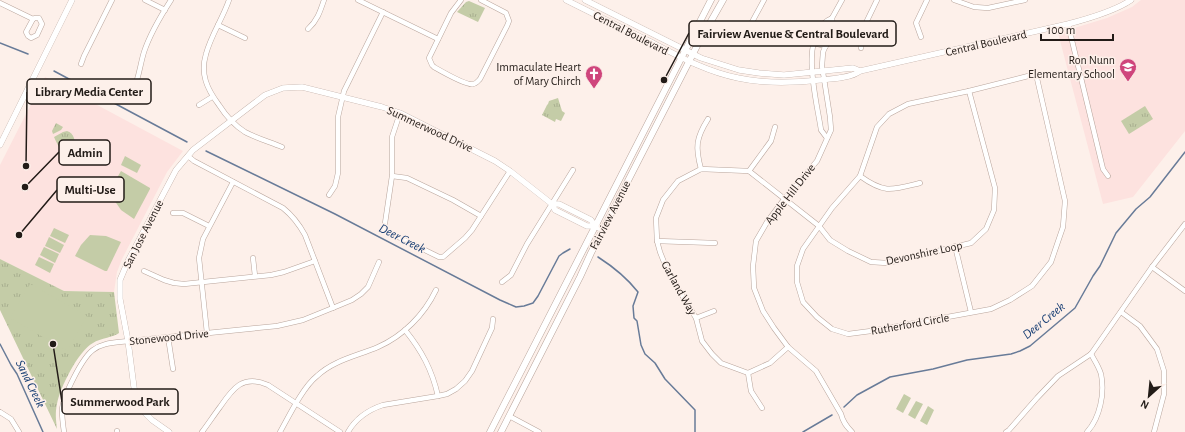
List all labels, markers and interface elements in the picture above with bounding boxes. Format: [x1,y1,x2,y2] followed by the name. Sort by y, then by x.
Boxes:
[591,9,671,57] street label: Central Boulevard
[1041,16,1113,42] scale bar
[689,21,896,46] callout: Fairview Avenue & Central Boulevard
[1047,24,1075,36] text: 100 m
[697,28,889,41] text: Fairview Avenue & Central Boulevard
[944,28,1028,58] street label: Central Boulevard
[1028,54,1115,81] place label: Ron Nunn Elementary School
[1118,57,1138,82] school or university icon: Ron Nunn Elementary School
[496,61,581,88] place label: Immaculate Heart of Mary Chirch
[584,64,604,89] church icon: Immaculate Heart of Mary Chirch
[27,79,151,104] callout: Library Media Center
[35,86,143,99] text: Library Media Center
[385,104,475,154] street label: Summerwood Drive
[59,140,110,165] callout: Admin
[67,147,103,160] text: Admin
[763,161,817,227] street label: Apple Hill Drive
[57,177,124,202] callout: Multi-Use
[587,178,633,252] street label: Fairview Avenue
[64,184,116,197] text: Multi-Use
[121,198,165,270] street label: San Jose Avenue
[377,222,427,256] water label: Deer Creek
[885,239,963,267] street label: Devonshire Loop
[658,259,699,318] street label: Garland Way
[1020,300,1068,342] water label: Deer Creek
[870,311,950,337] street label: Rutherford Circle
[129,327,209,347] street label: Stonewood Drive
[13,358,47,410] water label: Sand Creek
[1129,376,1169,416] north arrow
[62,389,178,414] callout: Summerwood Park
[70,396,170,409] text: Summerwood Park
[1139,398,1151,411] text: N

